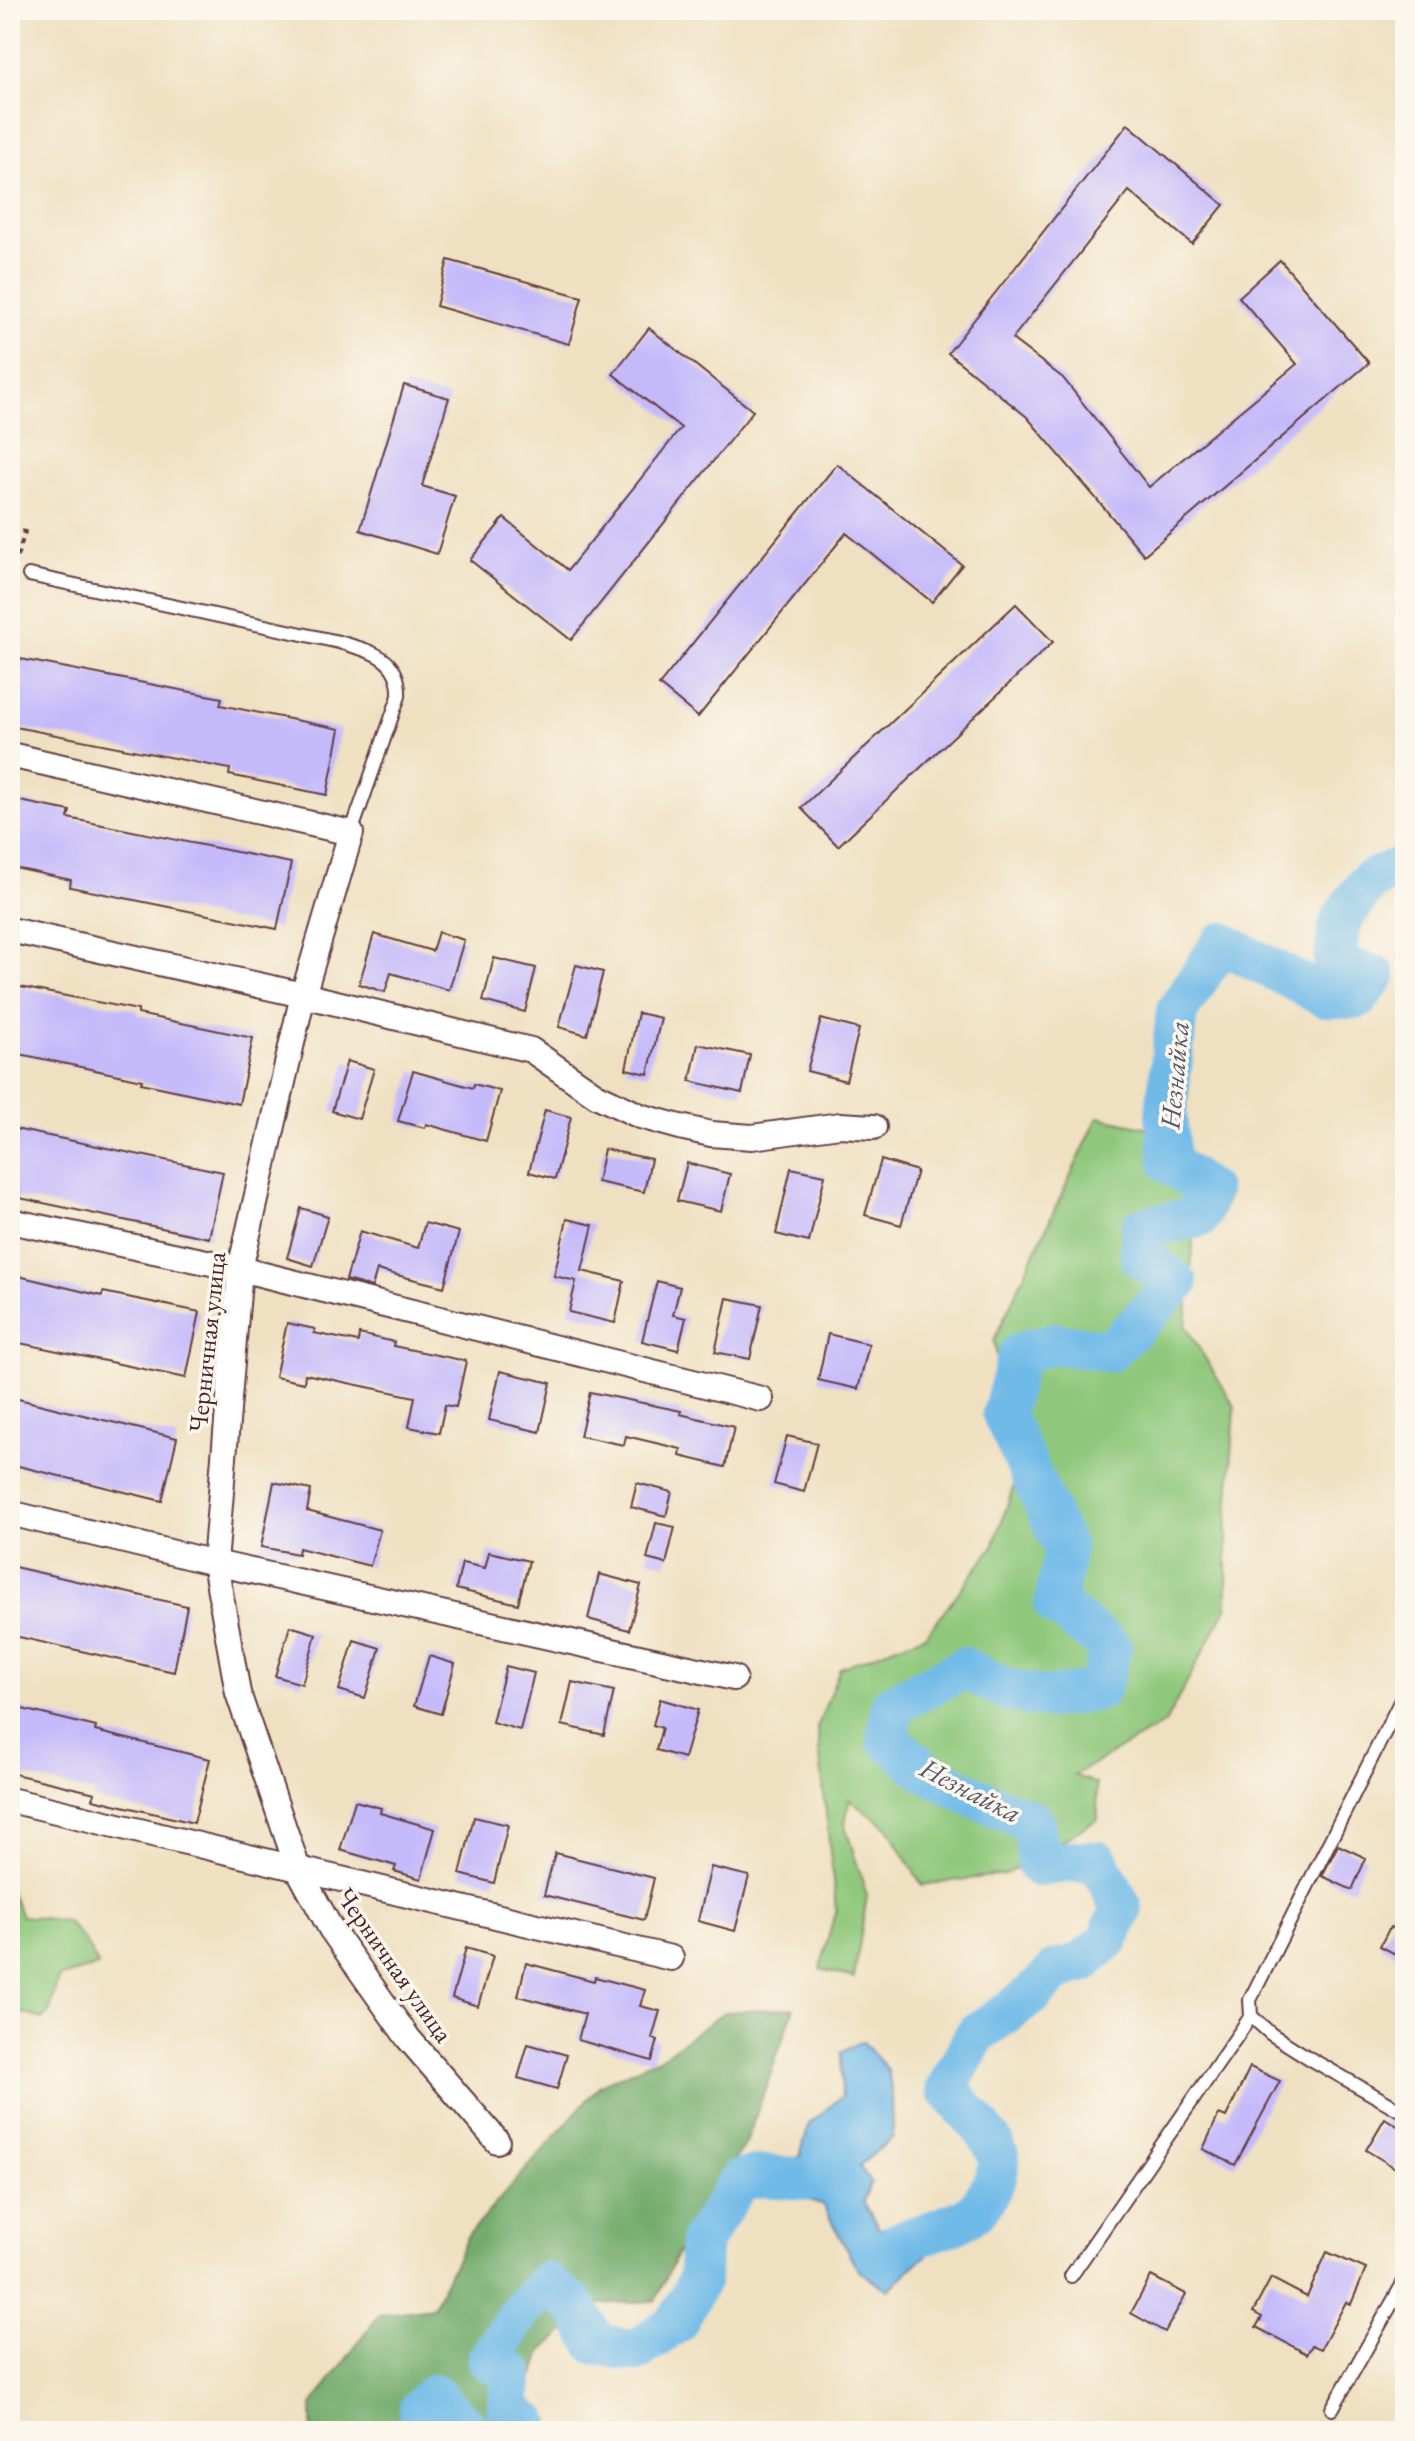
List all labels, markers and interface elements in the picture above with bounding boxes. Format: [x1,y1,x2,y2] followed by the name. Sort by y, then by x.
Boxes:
[1151,1019,1197,1132] water label: Незнайка
[181,1249,233,1434] street label: Черничная улица
[914,1749,1027,1831] water label: Незнайка
[329,1881,461,2050] street label: Черничная улица

